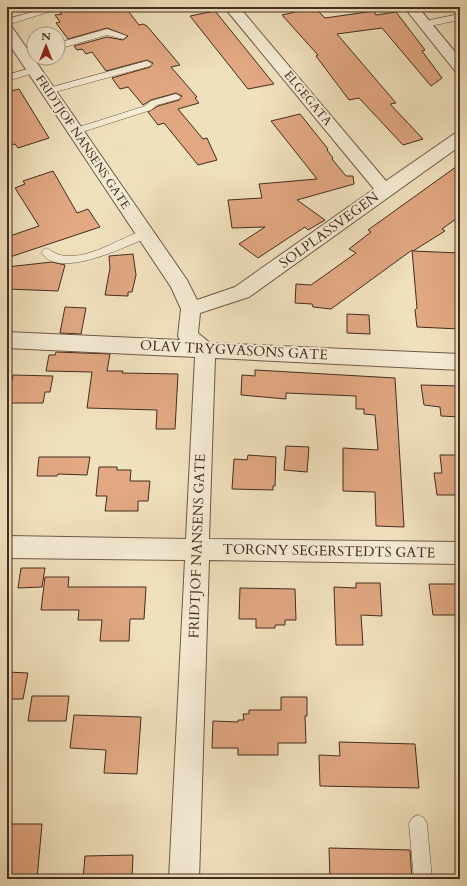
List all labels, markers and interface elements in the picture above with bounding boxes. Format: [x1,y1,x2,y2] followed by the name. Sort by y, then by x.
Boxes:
[26,26,66,66] north arrow
[41,29,51,44] text: N
[280,67,336,129] street label: ELGEGATA
[32,72,134,212] street label: FRIDTJOF NANSENS GATE
[275,187,383,273] street label: SOLPLASSVEGEN
[140,336,329,364] street label: OLAV TRYGVASONS GATE
[184,453,210,639] street label: FRIDTJOF NANSENS GATE
[223,540,436,562] street label: TORGNY SEGERSTEDTS GATE

